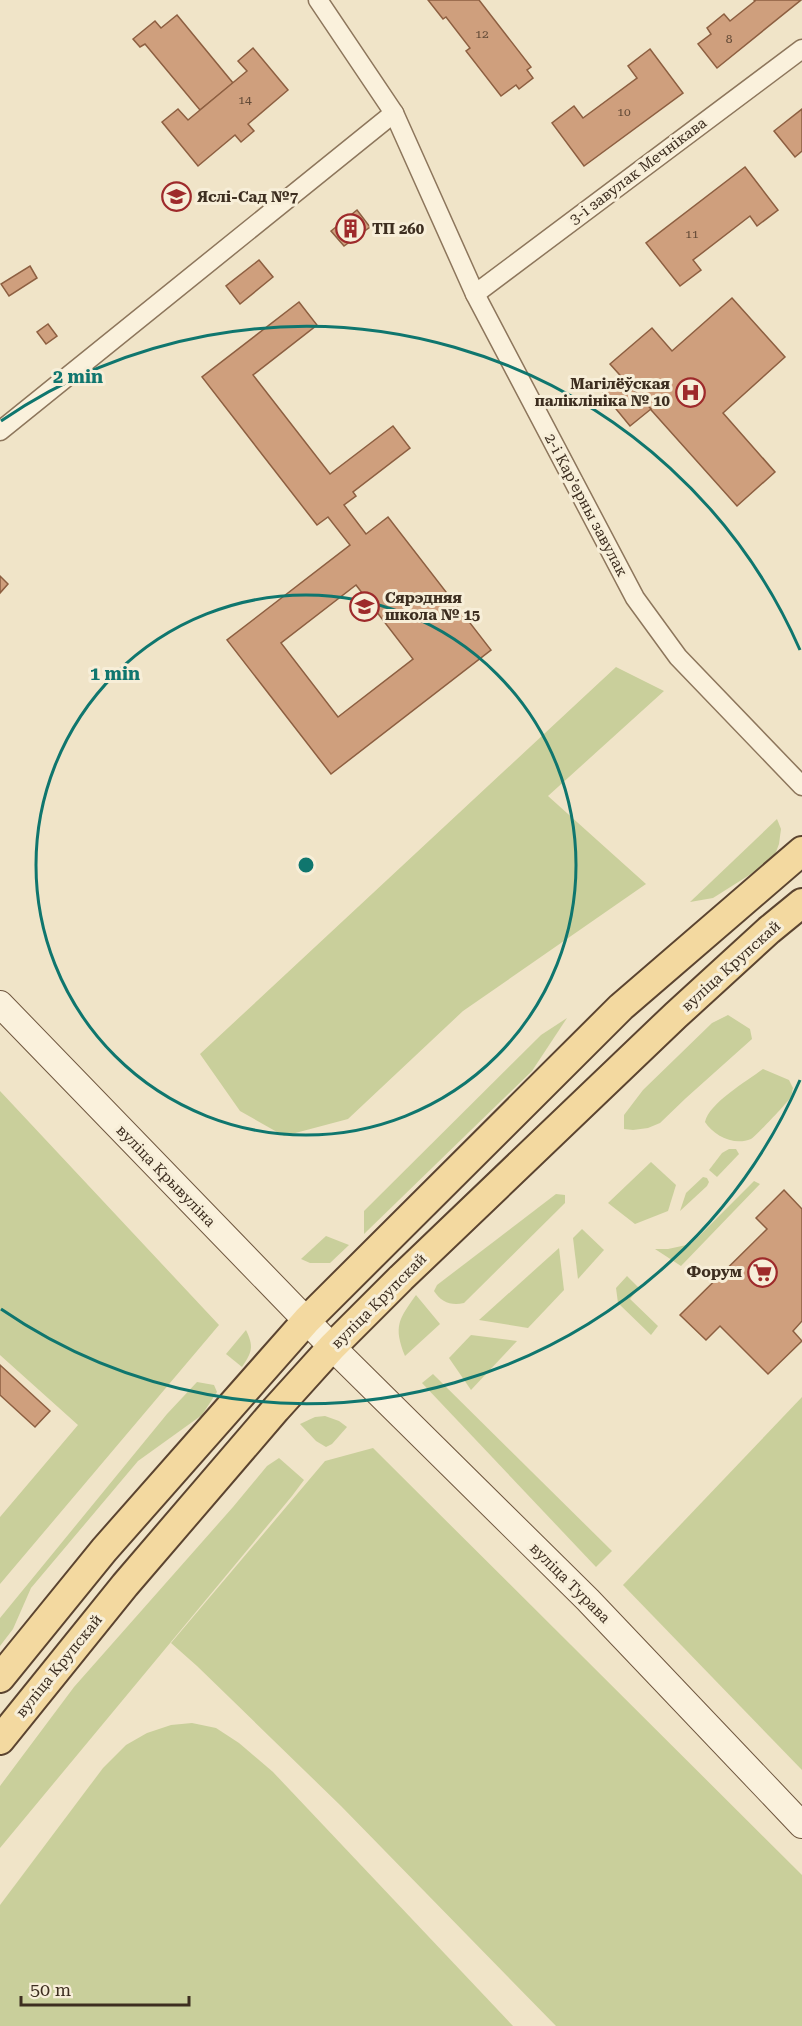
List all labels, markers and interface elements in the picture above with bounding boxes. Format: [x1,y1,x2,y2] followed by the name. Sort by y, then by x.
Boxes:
[475,27,489,41] house number: 12
[726,32,733,46] house number: 8
[238,93,252,107] house number: 14
[617,105,631,119] house number: 10
[566,114,710,228] street label: 3-і завулак Мечнікава
[160,181,192,213] school or university icon: Яслі-Сад №7
[197,188,299,206] place label: Яслі-Сад №7
[335,213,367,245] building icon: ТП 260
[372,220,425,238] place label: ТП 260
[685,227,699,241] house number: 11
[53,366,103,387] text: 2 min
[535,375,671,410] place label: Магілёўская паліклініка № 10
[675,377,707,409] hospital icon: Магілёўская паліклініка № 10
[541,430,632,580] street label: 2-і Карʼерны завулак
[385,589,480,624] place label: Сярэдняя школа № 15
[348,591,380,623] school or university icon: Сярэдняя школа № 15
[90,663,140,684] text: 1 min
[296,855,316,875] centre of rings
[678,917,784,1015] street label: вуліца Крупскай
[113,1121,219,1231] street label: вуліца Крывуліна
[328,1250,430,1352] street label: вуліца Крупскай
[747,1256,779,1288] supermarket icon: Форум
[686,1263,742,1281] place label: Форум
[526,1539,614,1627] street label: вуліца Турава
[12,1611,106,1721] street label: вуліца Крупскай
[21,1969,189,2007] scale bar
[30,1979,71,2000] text: 50 m

